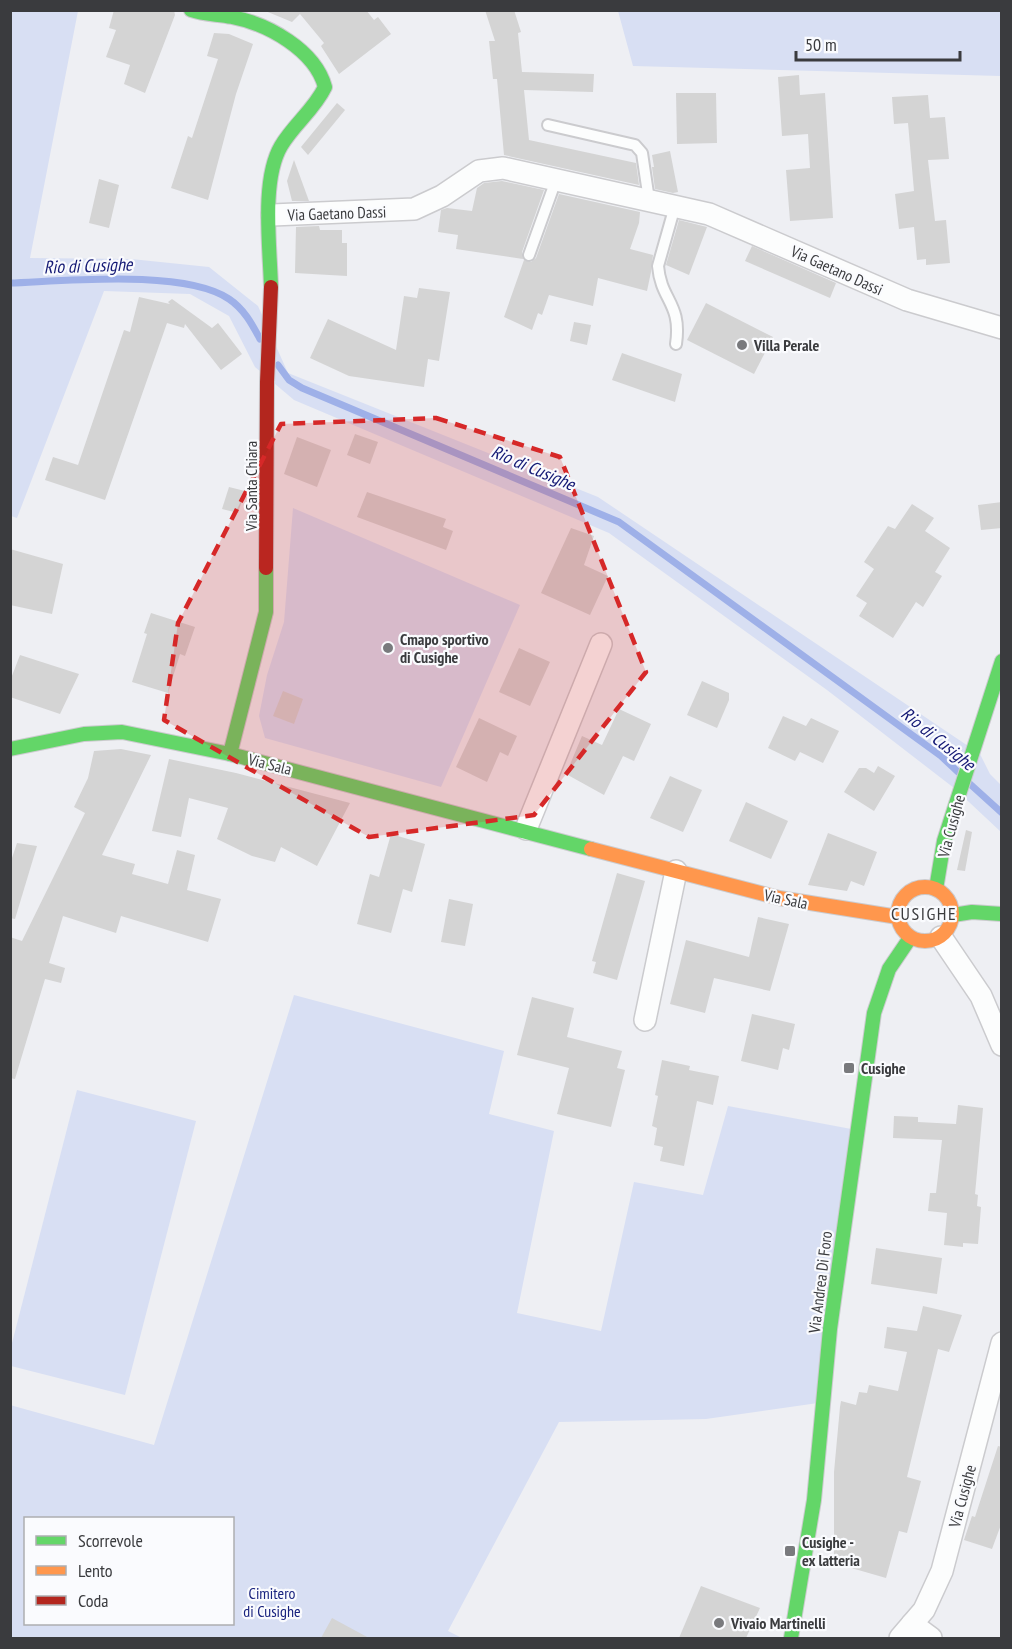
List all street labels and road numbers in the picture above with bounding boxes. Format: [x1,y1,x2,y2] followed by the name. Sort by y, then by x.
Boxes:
[286,201,387,225] street label: Via Gaetano Dassi
[787,240,886,299] street label: Via Gaetano Dassi
[241,441,261,532] street label: Via Santa Chiara
[245,749,294,779] street label: Via Sala
[933,792,969,861] street label: Via Cusighe
[761,884,810,913] street label: Via Sala
[804,1230,836,1335] street label: Via Andrea Di Foro
[944,1462,980,1531] street label: Via Cusighe

